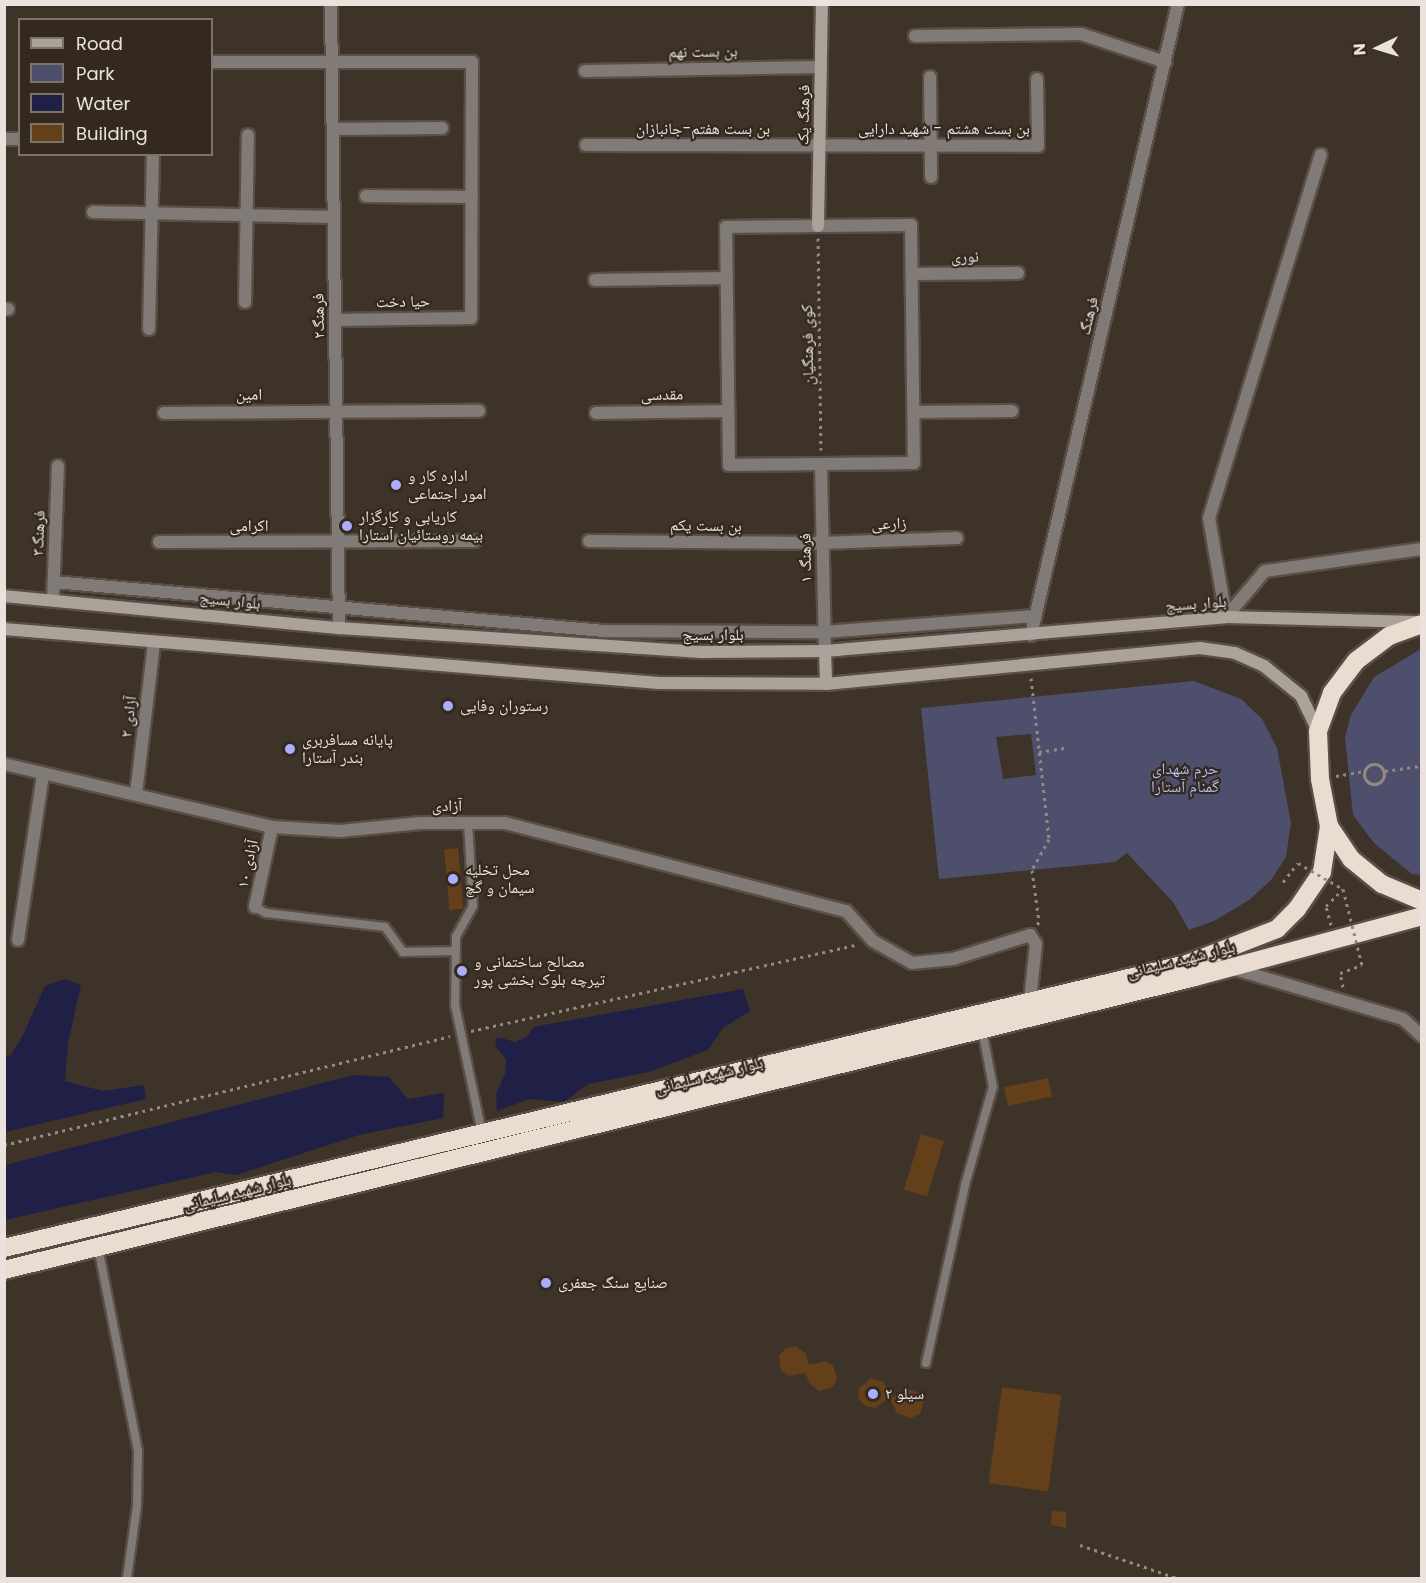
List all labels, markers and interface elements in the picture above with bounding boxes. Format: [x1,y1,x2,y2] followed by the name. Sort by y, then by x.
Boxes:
[18,18,213,156] legend
[1348,18,1408,78] north arrow
[76,31,123,56] text: Road
[668,42,738,62] street label: بن بست نهم
[1348,42,1371,56] text: N
[76,61,115,86] text: Park
[794,85,814,145] street label: فرهنگ یک
[76,91,130,116] text: Water
[636,119,770,139] street label: بن بست هفتم-جانبازان
[858,119,1030,139] street label: بن بست هشتم - شهید دارایی
[76,121,148,146] text: Building
[951,247,979,267] street label: نوری
[376,292,430,312] street label: حیا دخت
[309,293,329,339] street label: فرهنگ۲
[1075,295,1103,337] street label: فرهنگ
[798,304,818,386] street label: کوی فرهنگیان
[236,385,262,405] street label: امین
[641,385,683,405] street label: مقدسی
[408,466,487,504] place label: اداره کار و امور اجتماعی
[389,478,403,492] marker: اداره کار و امور اجتماعی
[359,507,483,545] place label: کاریابی و کارگزار بیمه روستائیان آستارا
[29,510,49,556] street label: فرهنگ۳
[871,514,907,534] street label: زارعی
[229,516,269,536] street label: اکرامی
[670,516,742,536] street label: بن بست یکم
[340,519,354,533] marker: کاریابی و کارگزار بیمه روستائیان آستارا
[796,533,816,583] street label: فرهنگ ۱
[198,588,262,614] street label: بلوار بسیج
[1165,592,1227,616] street label: بلوار بسیج
[682,625,744,645] street label: بلوار بسیج
[117,695,141,739] street label: آزادی ۲
[460,696,548,716] place label: رستوران وفایی
[441,699,455,713] marker: رستوران وفایی
[302,730,393,768] place label: پایانه مسافربری بندر آستارا
[283,742,297,756] marker: پایانه مسافربری بندر آستارا
[1151,759,1219,797] park label: حرم شهدای گمنام آستارا
[432,796,462,816] street label: آزادی
[234,838,262,890] street label: آزادی ۱۰
[465,860,535,898] place label: محل تخلیه سیمان و گچ
[446,872,460,886] marker: محل تخلیه سیمان و گچ
[1125,937,1237,983] street label: بلوار شهید سلیمانی
[474,952,605,990] place label: مصالح ساختمانی و تیرچه بلوک بخشی پور
[455,964,469,978] marker: مصالح ساختمانی و تیرچه بلوک بخشی پور
[653,1053,765,1099] street label: بلوار شهید سلیمانی
[181,1170,293,1216] street label: بلوار شهید سلیمانی
[558,1273,668,1293] place label: صنایع سنگ جعفری
[539,1276,553,1290] marker: صنایع سنگ جعفری
[885,1384,924,1404] place label: سیلو ۲
[866,1387,880,1401] marker: سیلو ۲

